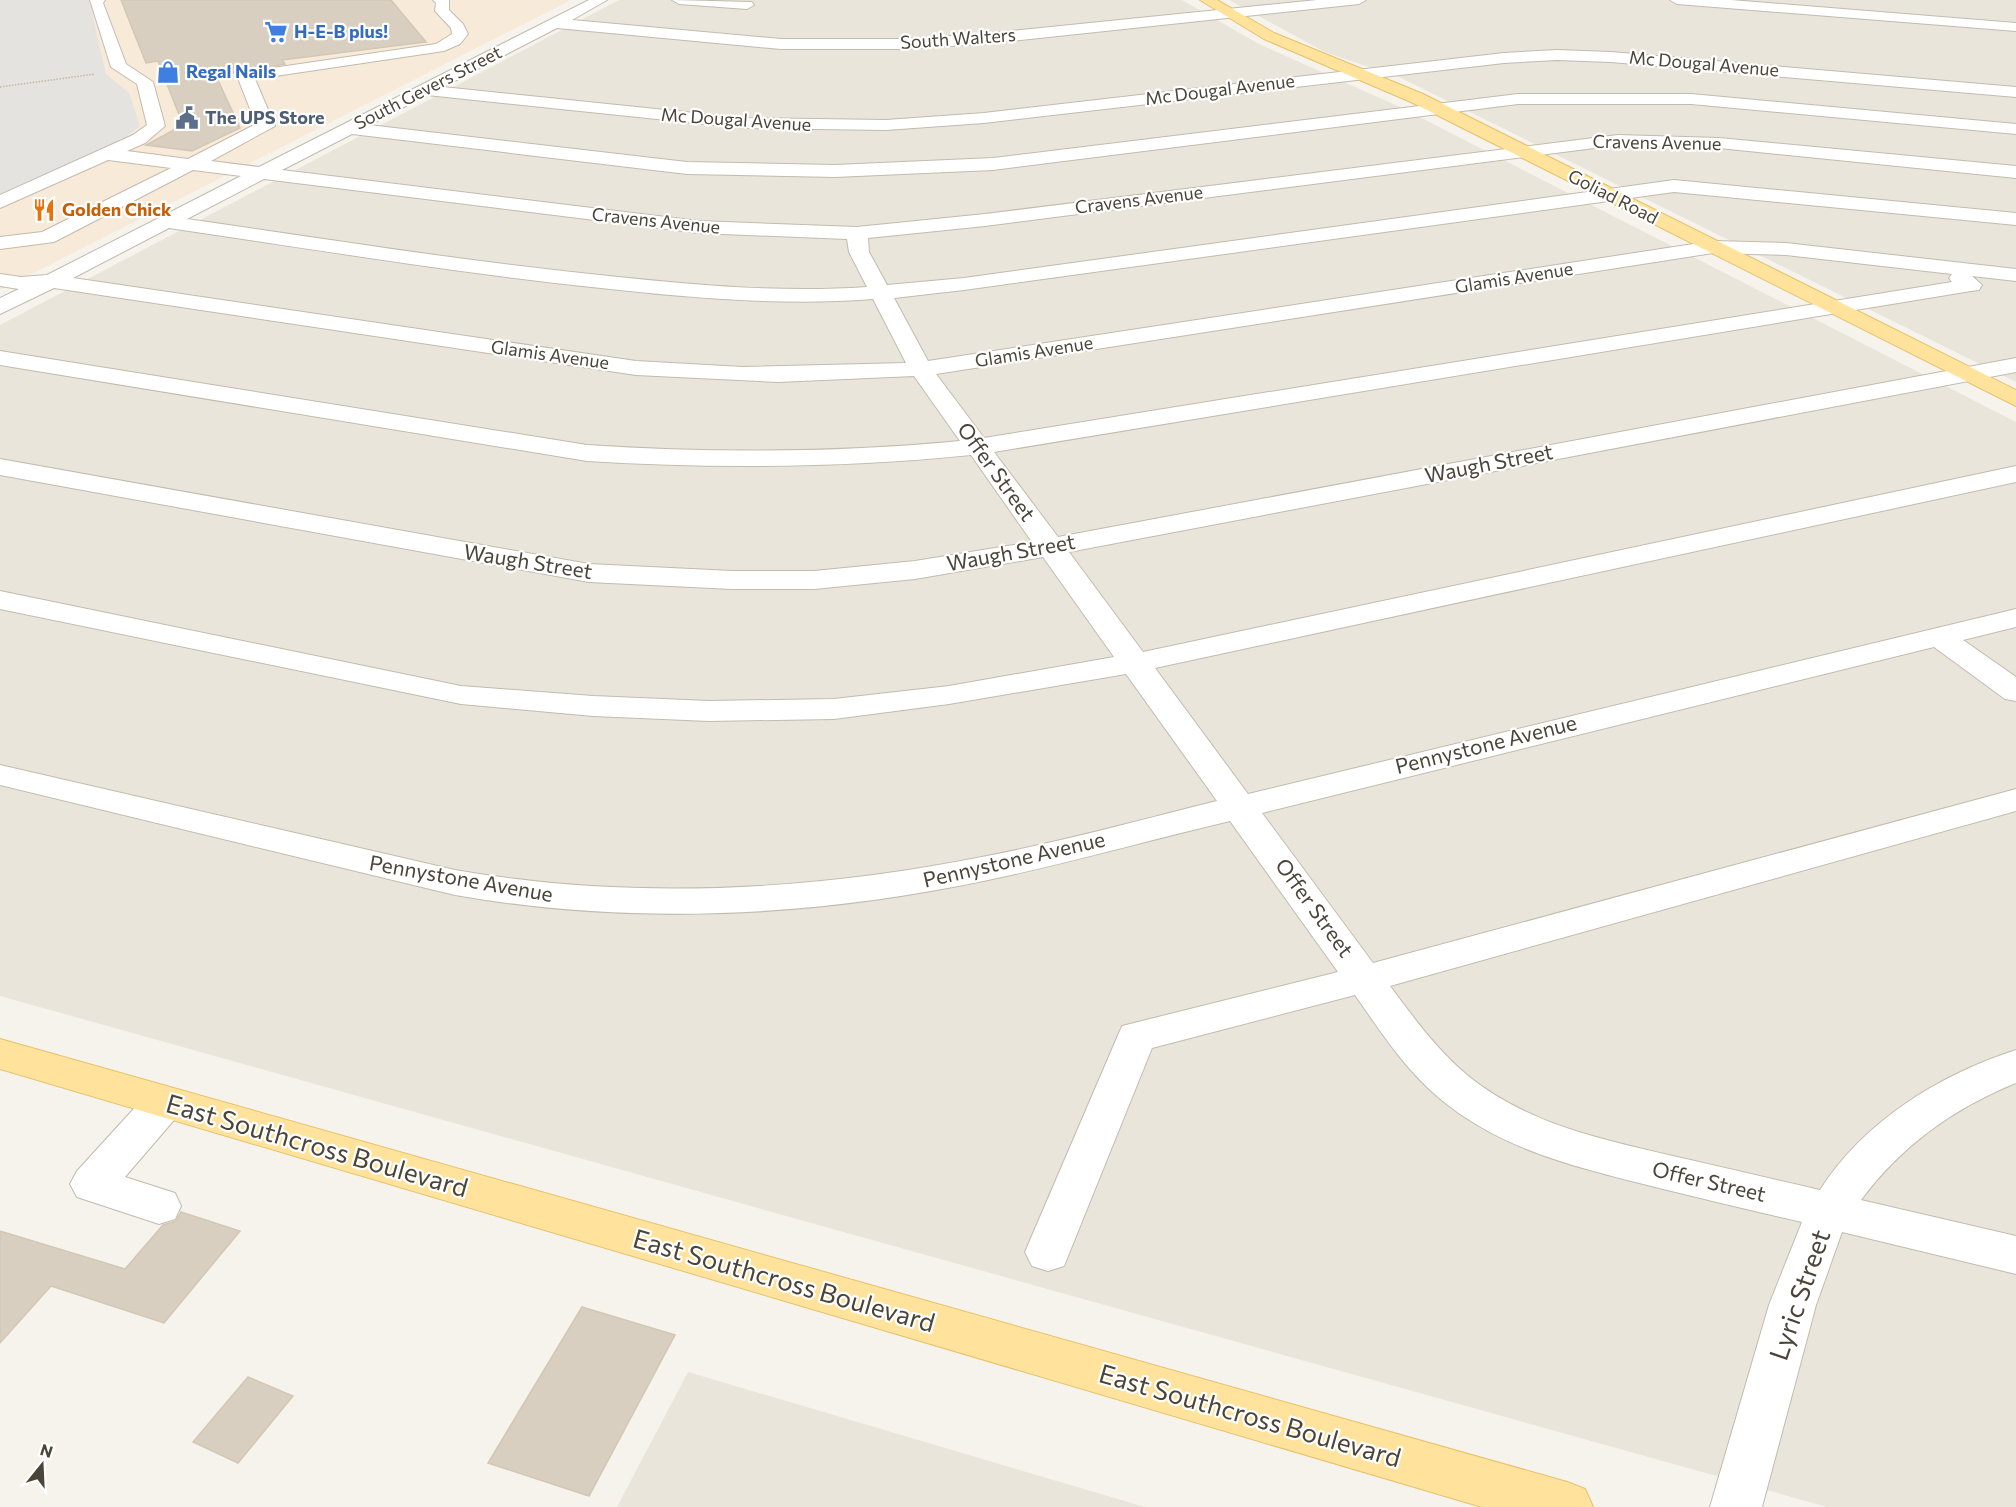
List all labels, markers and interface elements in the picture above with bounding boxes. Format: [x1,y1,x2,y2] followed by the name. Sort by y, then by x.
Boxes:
[263,19,289,45] supermarket icon: H-E-B plus!
[294,20,388,42] place label: H-E-B plus!
[899,23,1016,53] street label: South Walters
[350,40,505,134] street label: South Gevers Street
[1628,45,1780,81] street label: Mc Dougal Avenue
[155,59,181,85] shop icon: Regal Nails
[186,60,276,82] place label: Regal Nails
[1144,69,1296,109] street label: Mc Dougal Avenue
[660,103,812,135] street label: Mc Dougal Avenue
[174,105,200,131] public building icon: The UPS Store
[205,106,325,128] place label: The UPS Store
[1592,130,1722,154] street label: Cravens Avenue
[1565,164,1662,228] street label: Goliad Road
[1074,180,1204,218] street label: Cravens Avenue
[31,197,57,223] restaurant icon: Golden Chick
[62,198,172,220] place label: Golden Chick
[591,202,721,238] street label: Cravens Avenue
[1453,257,1574,297] street label: Glamis Avenue
[973,331,1094,371] street label: Glamis Avenue
[490,335,611,373] street label: Glamis Avenue
[953,417,1041,525] street label: Offer Street
[1423,438,1555,487] street label: Waugh Street
[945,528,1077,575] street label: Waugh Street
[462,538,594,583] street label: Waugh Street
[1392,709,1579,778] street label: Pennystone Avenue
[920,825,1107,892] street label: Pennystone Avenue
[367,849,555,906] street label: Pennystone Avenue
[1271,853,1359,961] street label: Offer Street
[163,1087,472,1203] street label: East Southcross Boulevard
[1650,1155,1768,1206] street label: Offer Street
[630,1222,939,1338] street label: East Southcross Boulevard
[1762,1225,1835,1364] street label: Lyric Street
[1096,1357,1405,1473] street label: East Southcross Boulevard
[12,1435,72,1495] north arrow
[38,1439,55,1461] text: N

